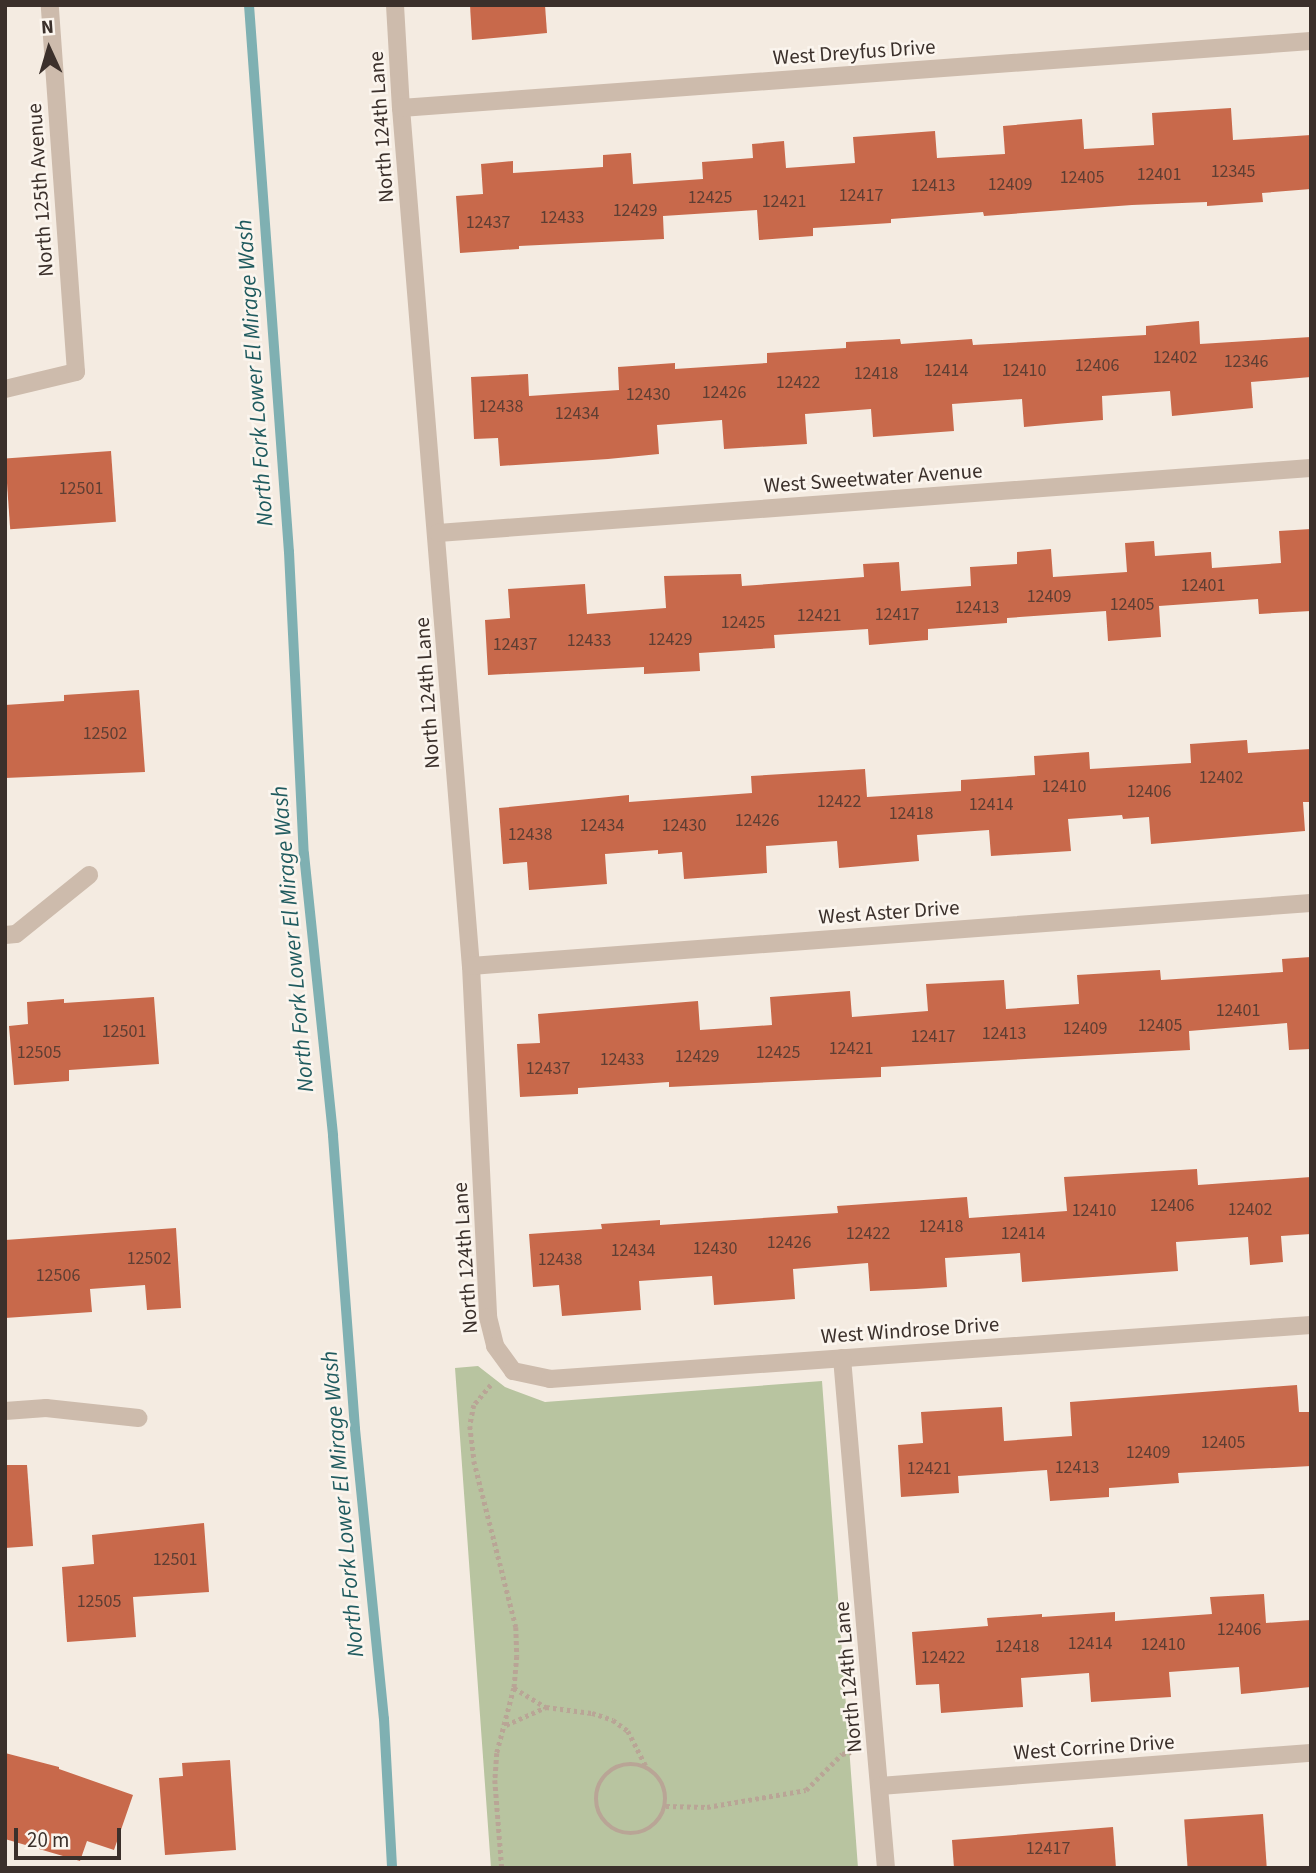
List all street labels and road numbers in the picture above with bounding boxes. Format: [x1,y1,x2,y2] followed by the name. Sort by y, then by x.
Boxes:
[772,34,936,70] street label: West Dreyfus Drive
[363,50,399,204] street label: North 124th Lane
[21,102,59,278] street label: North 125th Avenue
[763,458,983,498] street label: West Sweetwater Avenue
[409,616,445,770] street label: North 124th Lane
[818,895,960,929] street label: West Aster Drive
[447,1181,483,1335] street label: North 124th Lane
[820,1311,1000,1349] street label: West Windrose Drive
[829,1600,867,1754] street label: North 124th Lane
[1013,1729,1175,1765] street label: West Corrine Drive

